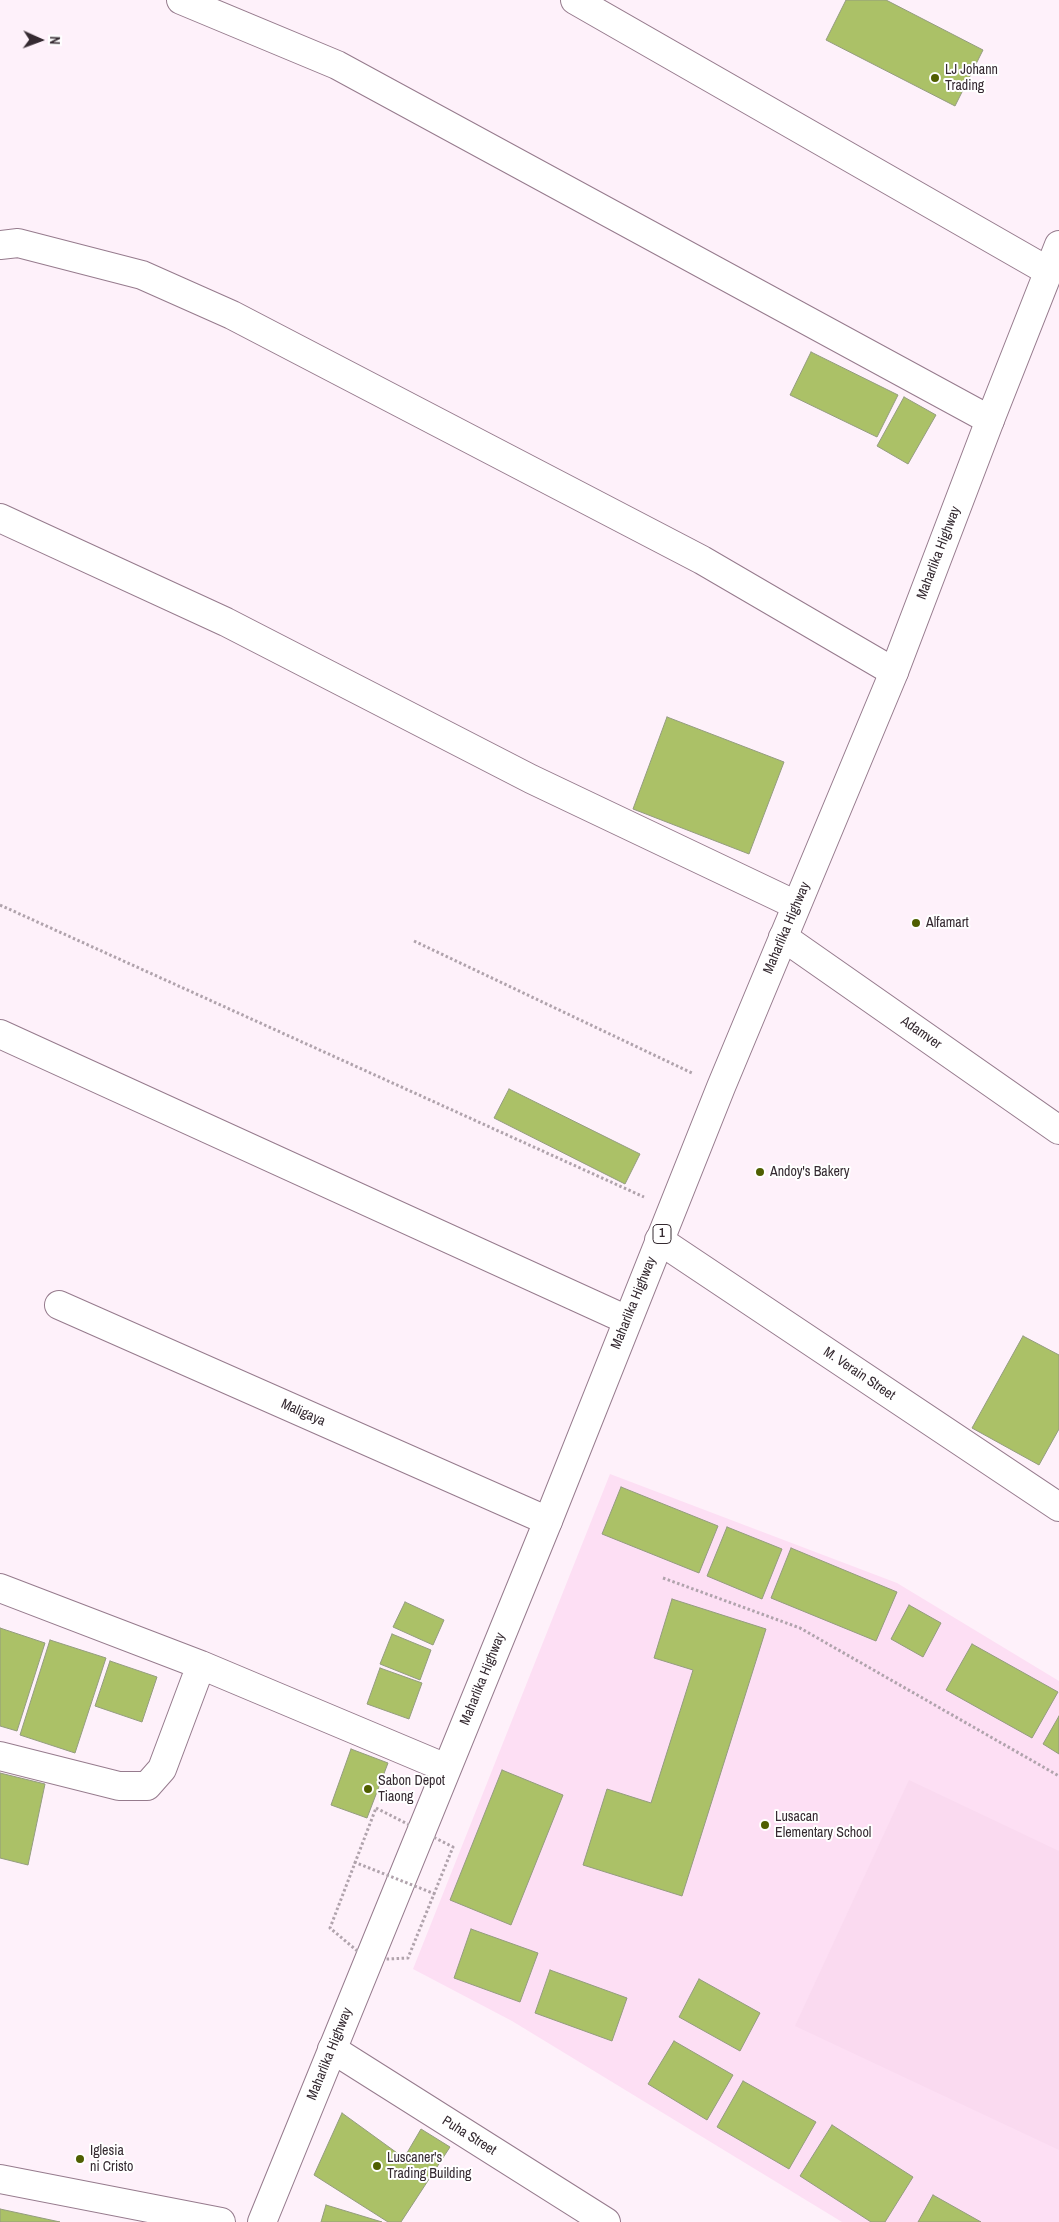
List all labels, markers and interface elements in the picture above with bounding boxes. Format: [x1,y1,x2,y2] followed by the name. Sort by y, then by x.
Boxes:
[15,15,65,65] north arrow
[46,36,64,45] text: N
[945,62,998,94] place label: LJ Johann Trading
[929,72,941,84] marker: LJ Johann Trading
[914,504,964,602] street label: Maharlika Highway
[760,879,814,977] street label: Maharlika Highway
[926,915,969,931] place label: Alfamart
[910,917,922,929] marker: Alfamart
[897,1013,945,1053] street label: Adamver
[770,1164,849,1180] place label: Andoy's Bakery
[754,1166,766,1178] marker: Andoy's Bakery
[653,1224,671,1244] road number: 1
[608,1254,660,1352] street label: Maharlika Highway
[820,1344,898,1404] street label: M. Verain Street
[278,1396,328,1430] street label: Maligaya
[457,1630,509,1728] street label: Maharlika Highway
[378,1773,445,1805] place label: Sabon Depot Tiaong
[362,1783,374,1795] marker: Sabon Depot Tiaong
[775,1809,871,1841] place label: Lusacan Elementary School
[759,1819,771,1831] marker: Lusacan Elementary School
[304,2005,356,2103] street label: Maharlika Highway
[439,2113,499,2159] street label: Puha Street
[90,2143,133,2176] place label: Iglesia ni Cristo
[387,2150,471,2182] place label: Luscaner's Trading Building
[74,2153,86,2165] marker: Iglesia ni Cristo
[371,2160,383,2172] marker: Luscaner's Trading Building

